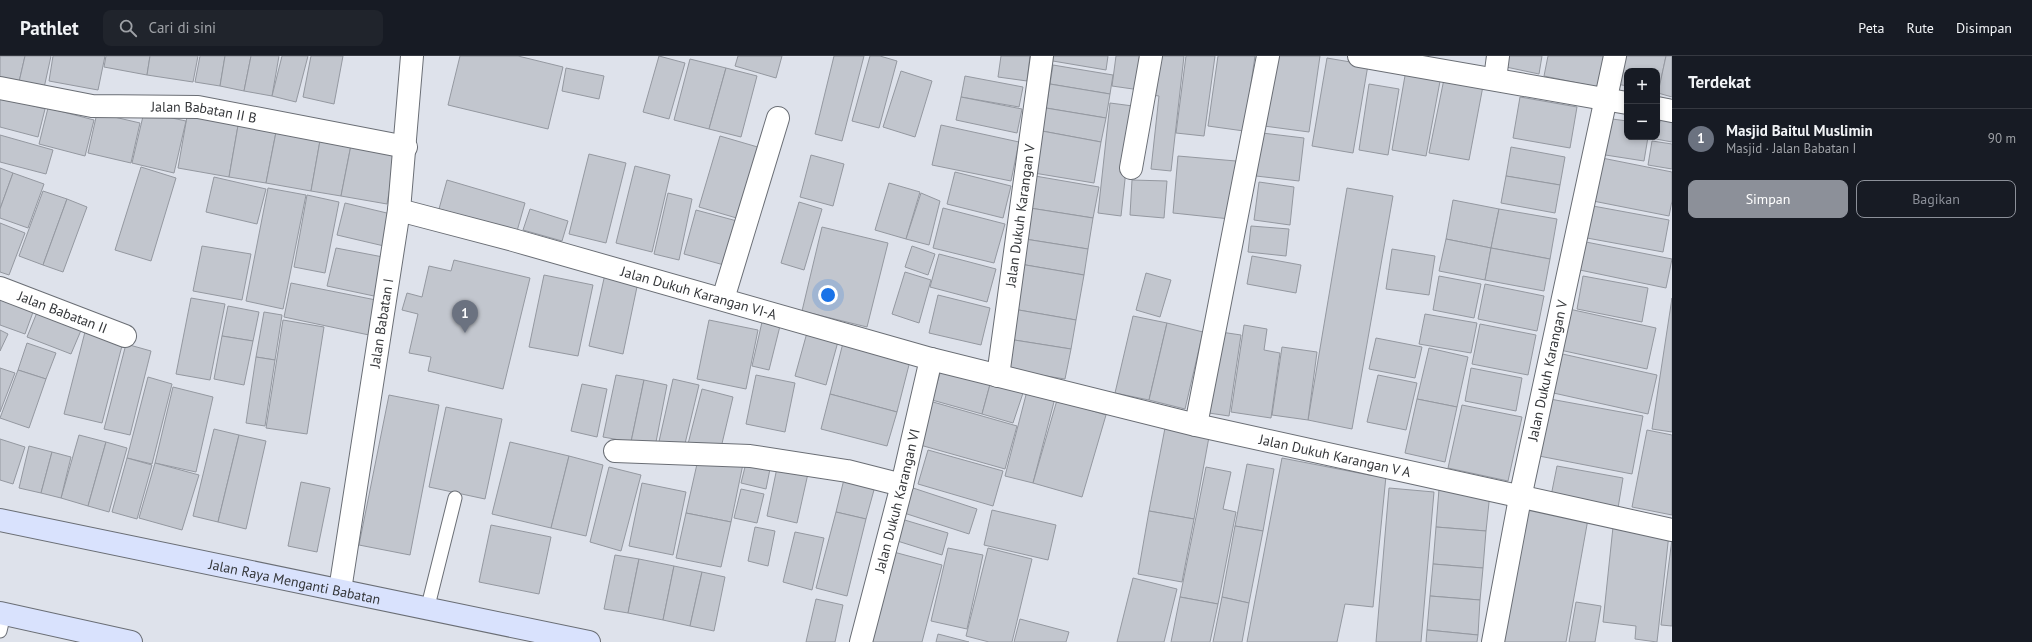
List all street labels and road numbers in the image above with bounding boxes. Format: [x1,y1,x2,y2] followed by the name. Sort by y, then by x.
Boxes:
[150,98,258,127] street label: Jalan Babatan II B
[1001,143,1039,289] street label: Jalan Dukuh Karangan V
[618,262,779,324] street label: Jalan Dukuh Karangan VI-A
[365,277,397,370] street label: Jalan Babatan I
[14,286,110,337] street label: Jalan Babatan II
[1523,298,1571,444] street label: Jalan Dukuh Karangan V
[870,427,924,576] street label: Jalan Dukuh Karangan VI
[1257,430,1413,481] street label: Jalan Dukuh Karangan V A
[206,555,382,608] street label: Jalan Raya Menganti Babatan

